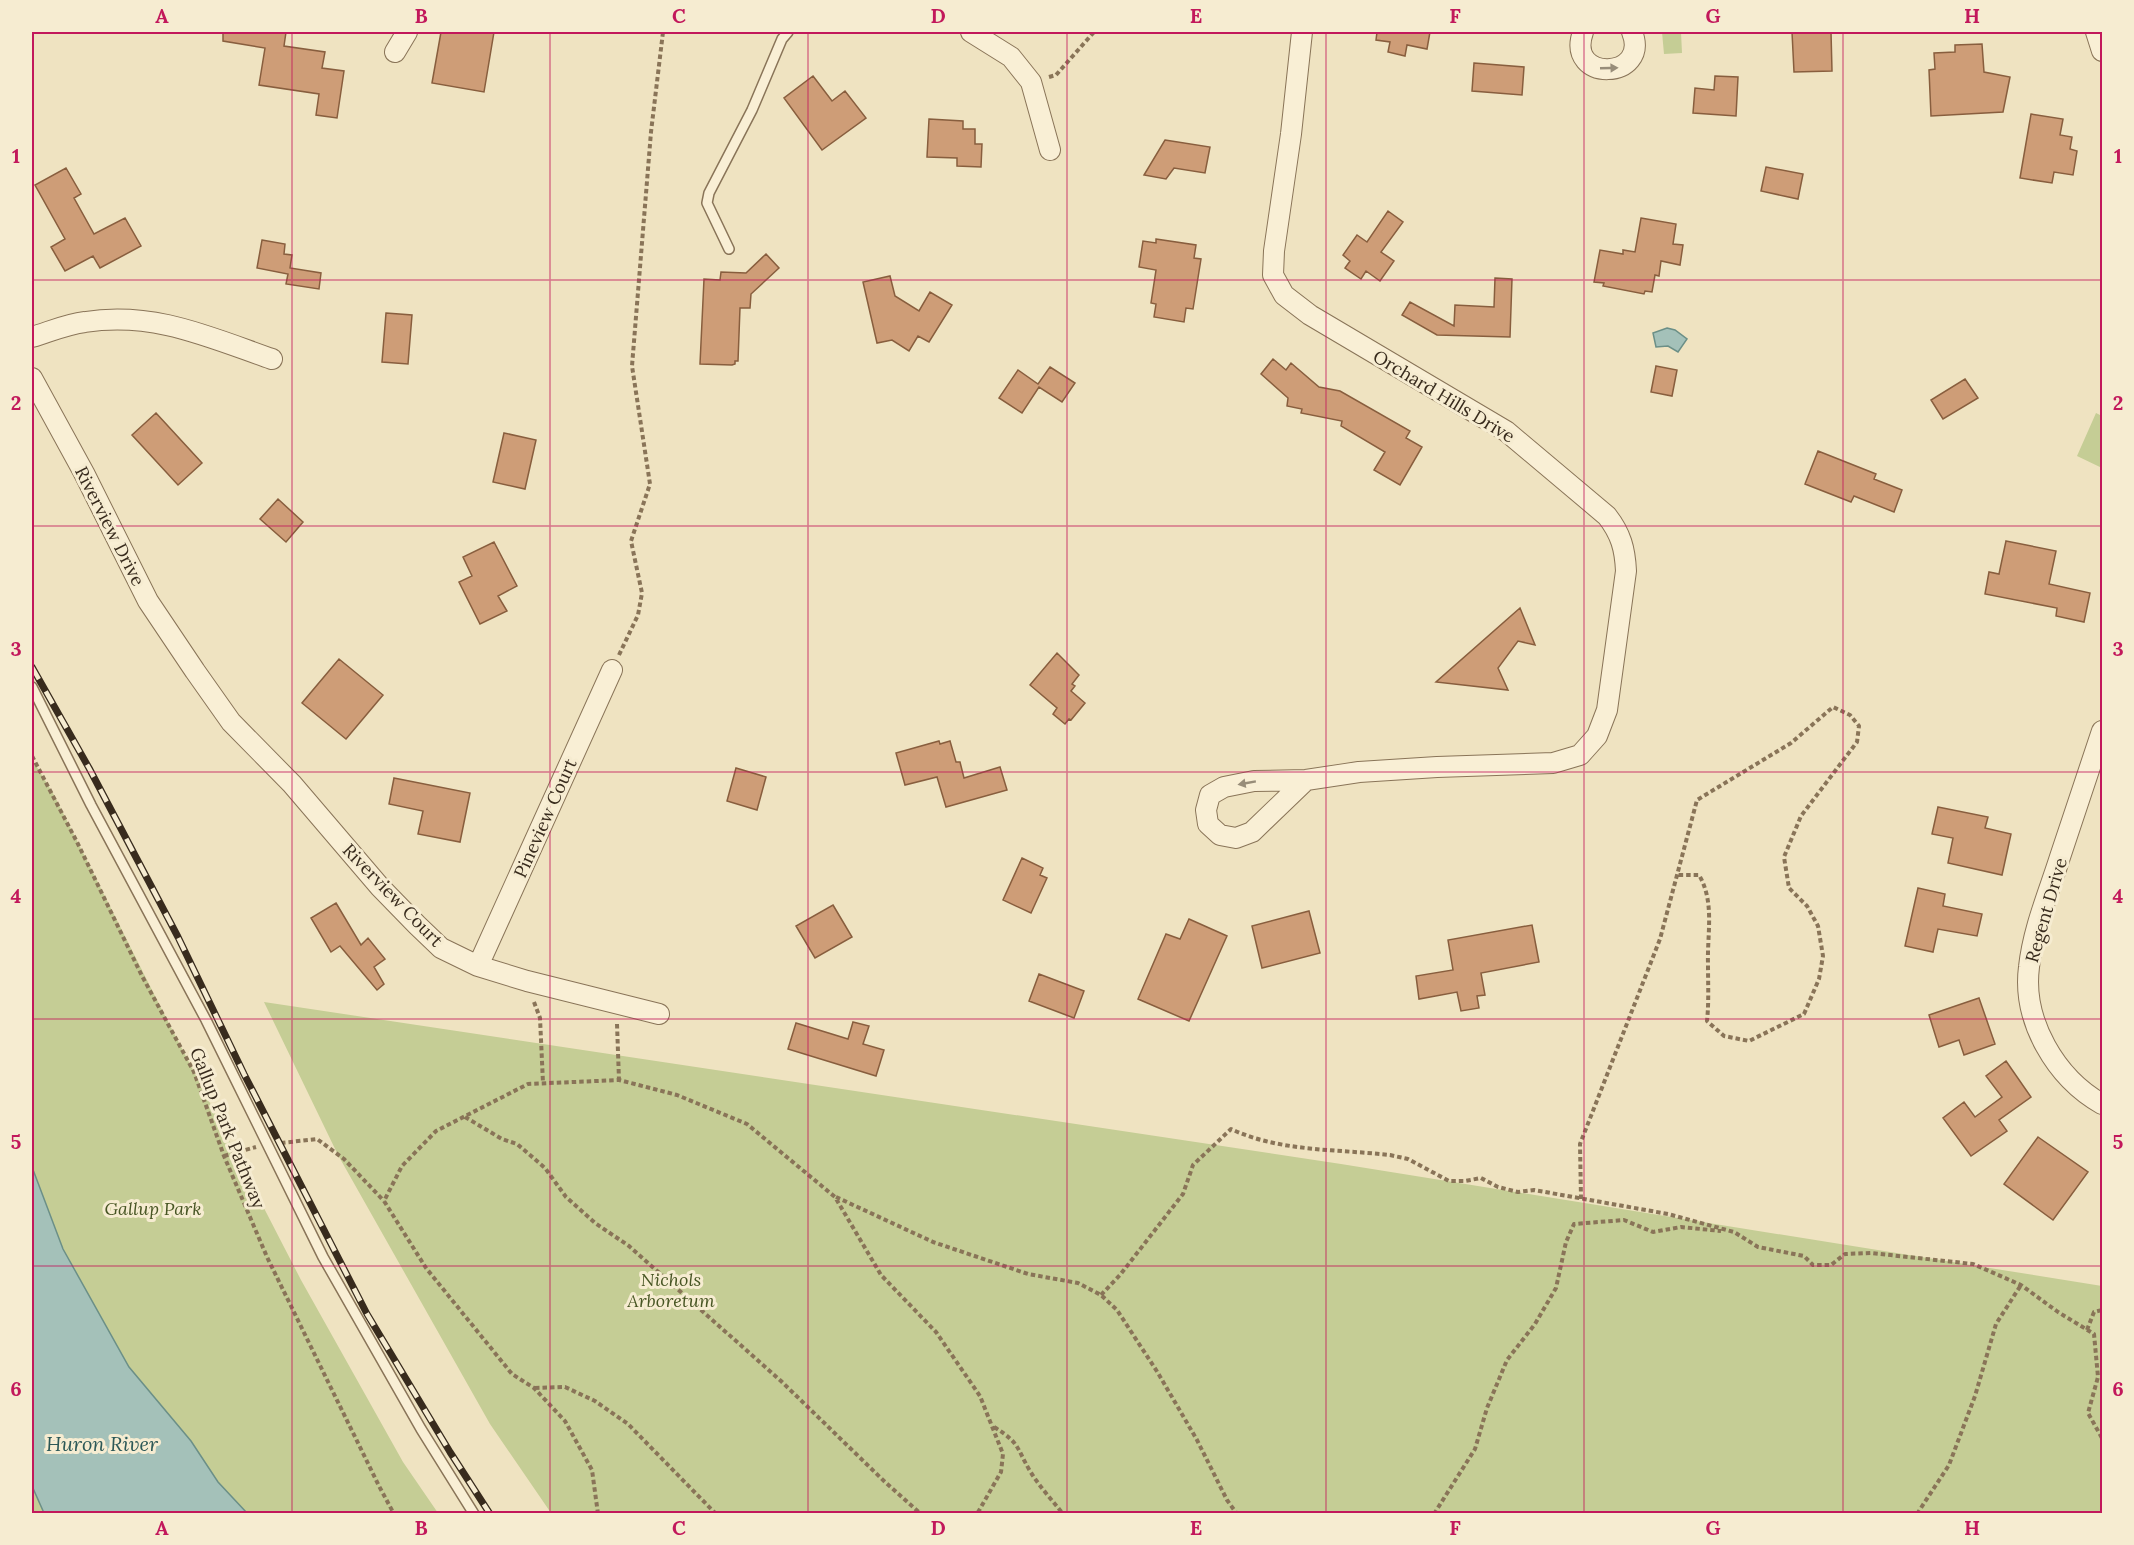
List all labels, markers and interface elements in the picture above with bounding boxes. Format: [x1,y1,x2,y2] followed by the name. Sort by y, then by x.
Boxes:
[155,3,169,28] text: A
[414,3,428,28] text: B
[672,3,686,28] text: C
[930,3,946,28] text: D
[1190,3,1202,28] text: E
[1449,3,1461,28] text: F
[1705,3,1721,28] text: G
[1964,3,1980,28] text: H
[1599,63,1618,72] one-way arrow
[12,143,20,168] text: 1
[2114,143,2122,168] text: 1
[1369,345,1519,448] street label: Orchard Hills Drive
[11,390,21,415] text: 2
[2113,390,2123,415] text: 2
[70,462,150,590] street label: Riverview Drive
[10,636,22,661] text: 3
[2112,636,2124,661] text: 3
[508,755,582,881] street label: Pineview Court
[1238,779,1257,788] one-way arrow
[338,839,448,951] street label: Riverview Court
[2020,855,2072,965] street label: Regent Drive
[11,883,22,908] text: 4
[2113,883,2124,908] text: 4
[185,1044,271,1212] street label: Gallup Park Pathway
[11,1129,22,1154] text: 5
[2113,1129,2124,1154] text: 5
[104,1197,202,1220] park label: Gallup Park
[626,1268,715,1312] park label: Nichols Arboretum
[10,1376,22,1401] text: 6
[2112,1376,2124,1401] text: 6
[46,1431,159,1456] water label: Huron River
[155,1515,169,1540] text: A
[414,1515,428,1540] text: B
[672,1515,686,1540] text: C
[930,1515,946,1540] text: D
[1190,1515,1202,1540] text: E
[1449,1515,1461,1540] text: F
[1705,1515,1721,1540] text: G
[1964,1515,1980,1540] text: H

